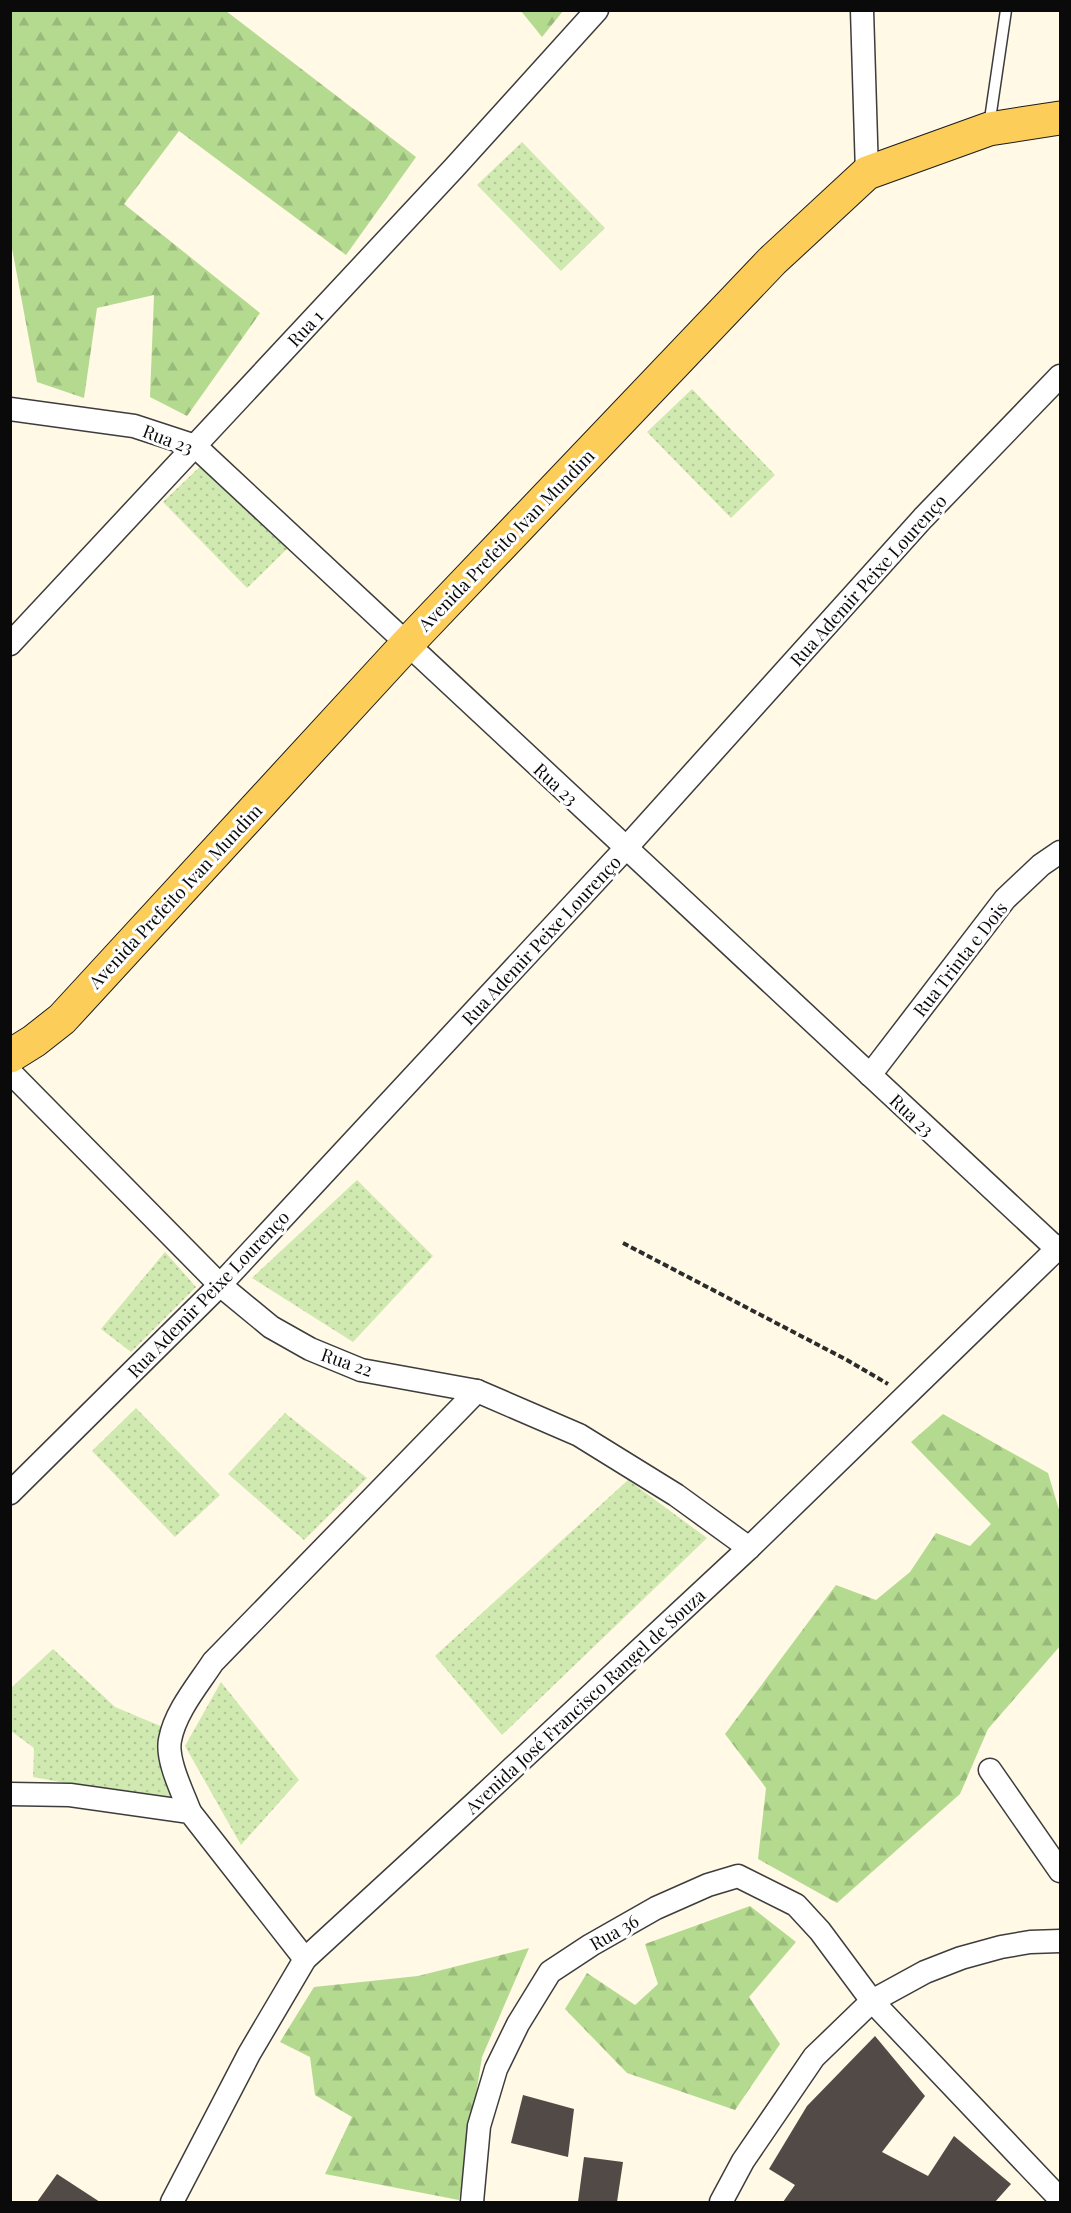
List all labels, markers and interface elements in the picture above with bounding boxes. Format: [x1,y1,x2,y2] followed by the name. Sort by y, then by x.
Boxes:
[282,304,328,352] street label: Rua 1
[139,418,197,460] street label: Rua 23
[412,444,599,637] street label: Avenida Prefeito Ivan Mundim
[784,489,952,671] street label: Rua Ademir Peixe Lourenço
[529,757,583,811] street label: Rua 23
[82,799,267,994] street label: Avenida Prefeito Ivan Mundim
[456,850,626,1030] street label: Rua Ademir Peixe Lourenço
[908,897,1012,1021] street label: Rua Trinta e Dois
[885,1088,939,1142] street label: Rua 23
[122,1205,294,1383] street label: Rua Ademir Peixe Lourenço
[318,1342,376,1382] street label: Rua 22
[459,1583,710,1820] street label: Avenida José Francisco Rangel de Souza
[585,1908,643,1956] street label: Rua 36

